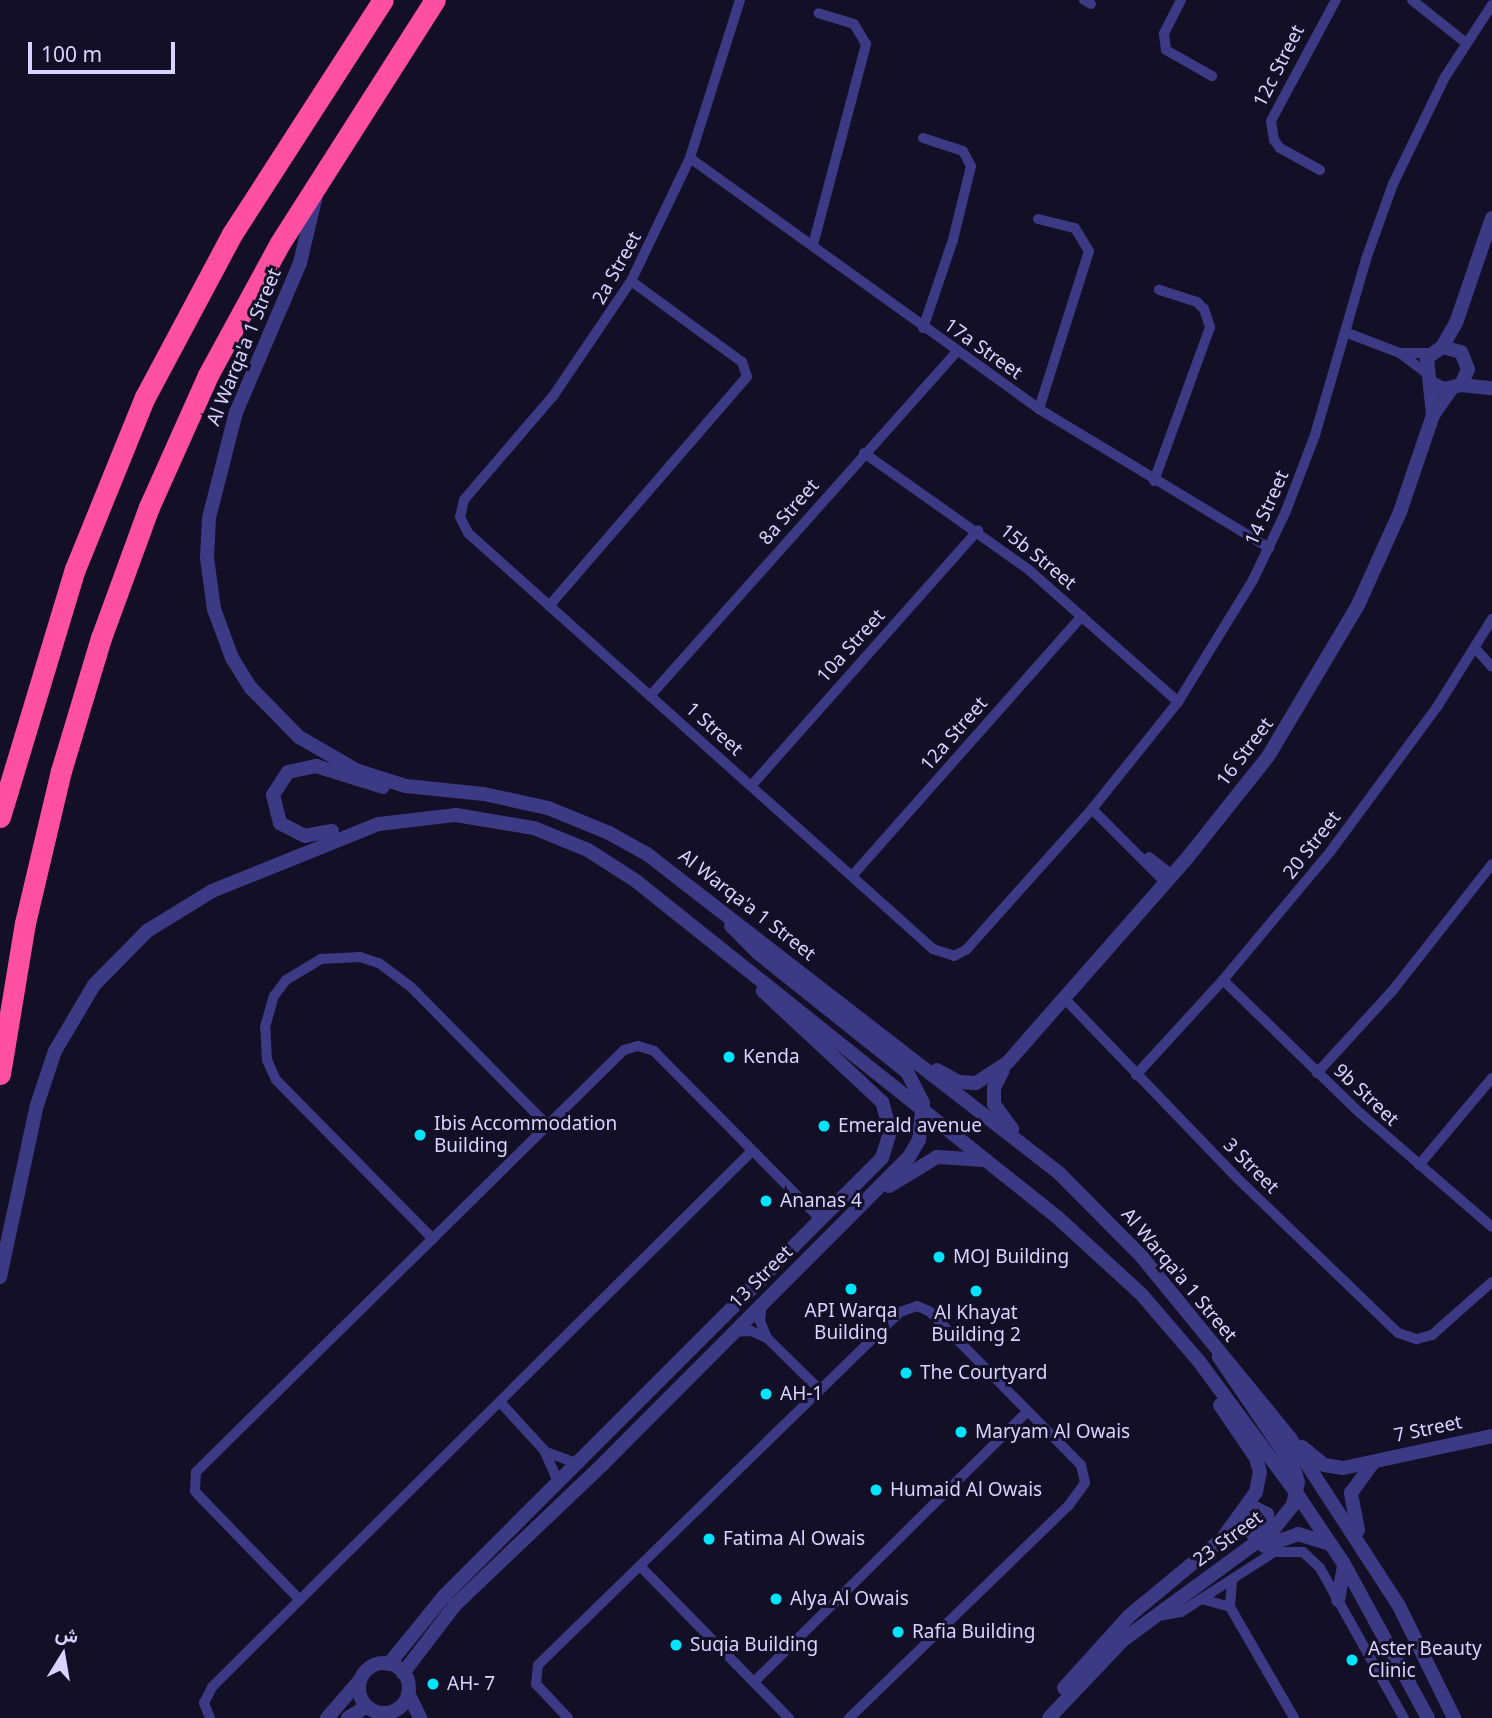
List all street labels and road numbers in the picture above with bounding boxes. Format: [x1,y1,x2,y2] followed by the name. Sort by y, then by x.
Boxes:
[1249,21,1309,111] street label: 12c Street
[588,228,646,308] street label: 2a Street
[202,265,286,429] street label: Al Warqa'a 1 Street
[939,314,1027,384] street label: 17a Street
[1240,467,1294,549] street label: 14 Street
[754,475,824,549] street label: 8a Street
[995,519,1081,595] street label: 15b Street
[812,605,890,687] street label: 10a Street
[916,692,992,776] street label: 12a Street
[681,697,747,761] street label: 1 Street
[1212,713,1278,791] street label: 16 Street
[1278,807,1346,883] street label: 20 Street
[674,844,820,966] street label: Al Warqa'a 1 Street
[1329,1059,1403,1131] street label: 9b Street
[1219,1134,1283,1198] street label: 3 Street
[1116,1204,1242,1346] street label: Al Warqa'a 1 Street
[725,1241,797,1313] street label: 13 Street
[1392,1411,1464,1447] street label: 7 Street
[1189,1506,1267,1572] street label: 23 Street

